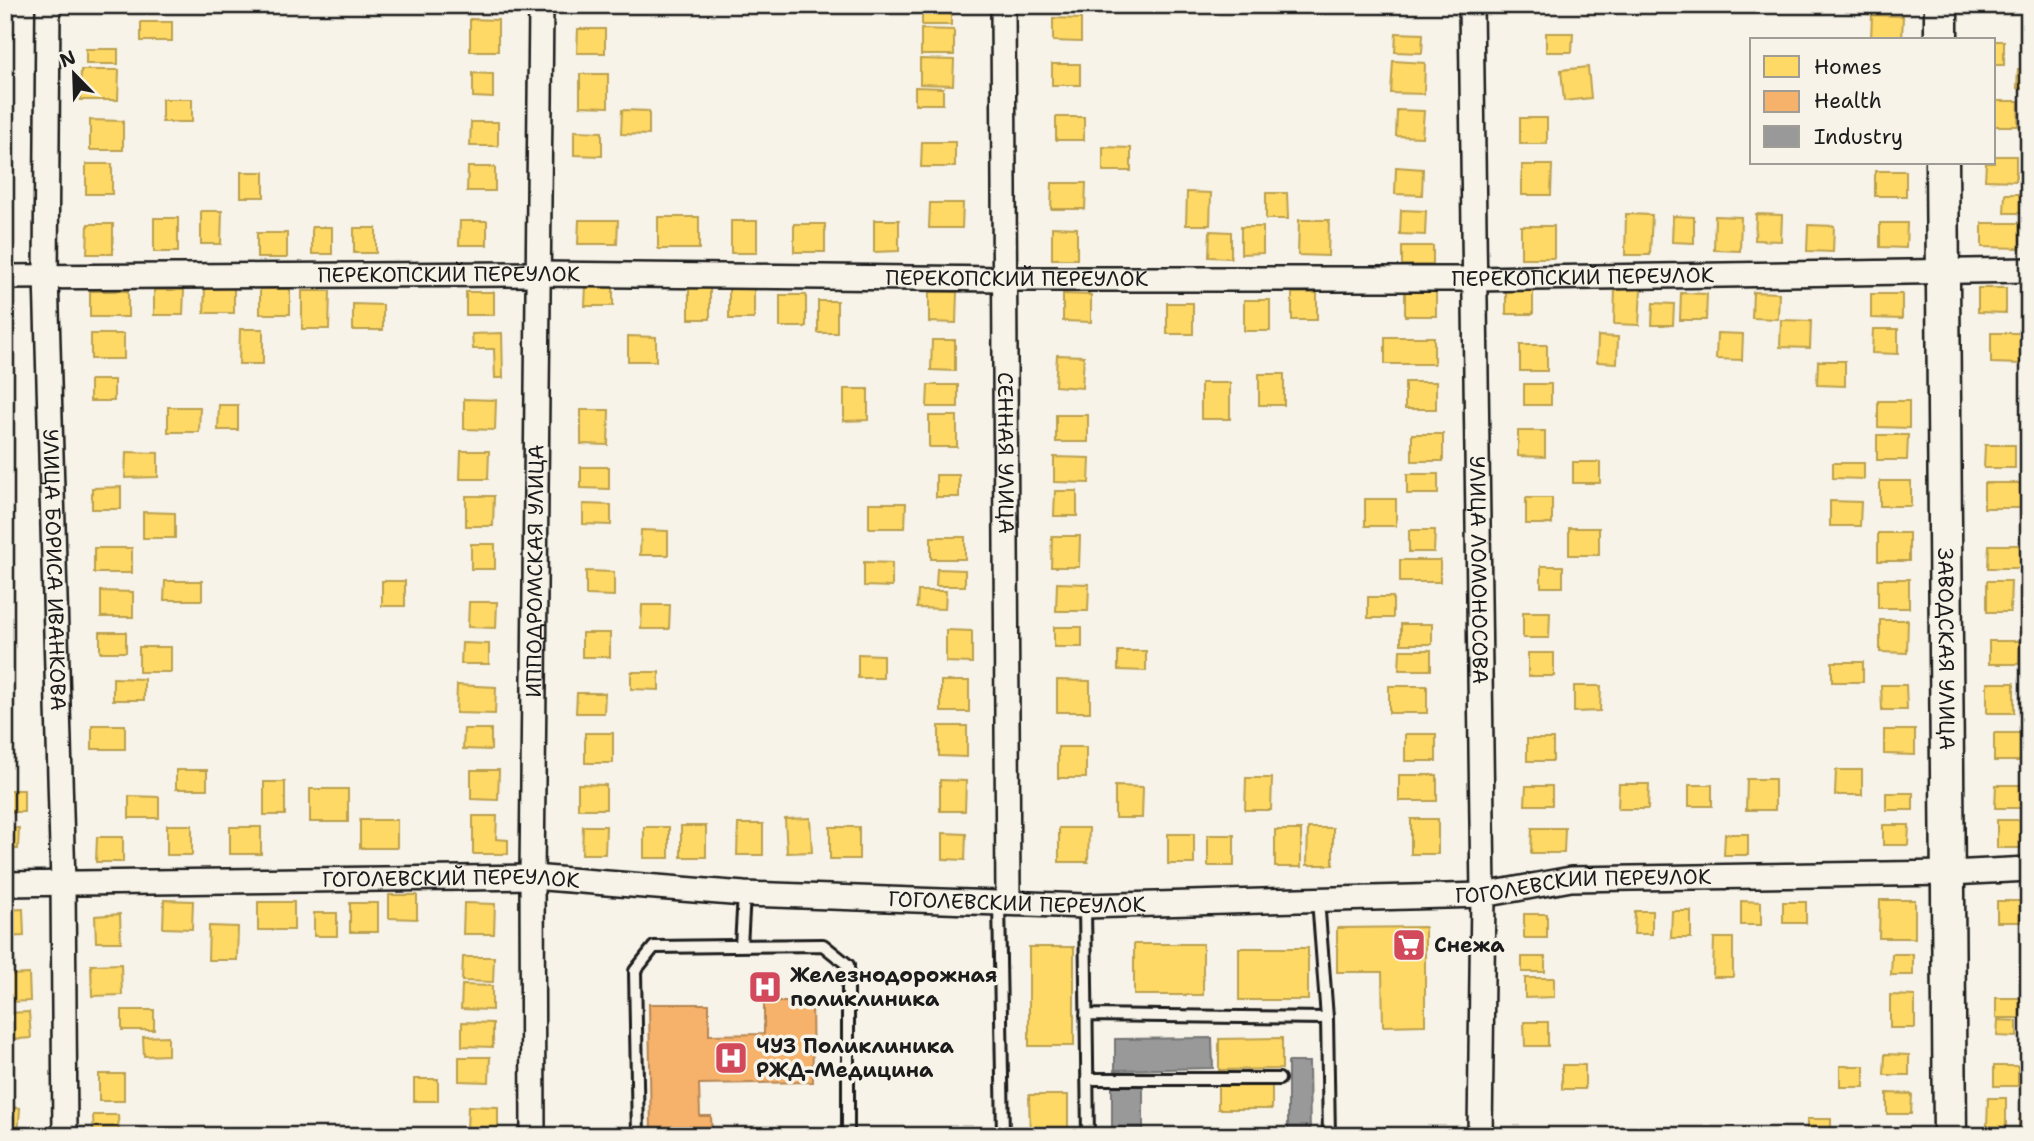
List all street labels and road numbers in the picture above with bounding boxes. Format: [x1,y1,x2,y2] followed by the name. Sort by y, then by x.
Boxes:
[318,260,581,289] street label: ПЕРЕКОПСКИЙ ПЕРЕУЛОК
[1452,261,1715,293] street label: ПЕРЕКОПСКИЙ ПЕРЕУЛОК
[885,264,1149,293] street label: ПЕРЕКОПСКИЙ ПЕРЕУЛОК
[991,372,1020,534] street label: СЕННАЯ УЛИЦА
[36,428,72,711] street label: УЛИЦА БОРИСА ИВАНКОВА
[520,444,550,698] street label: ИППОДРОМСКАЯ УЛИЦА
[1463,455,1494,684] street label: УЛИЦА ЛОМОНОСОВА
[1931,548,1961,750] street label: ЗАВОДСКАЯ УЛИЦА
[322,863,581,895] street label: ГОГОЛЕВСКИЙ ПЕРЕУЛОК
[1455,863,1712,910] street label: ГОГОЛЕВСКИЙ ПЕРЕУЛОК
[888,885,1147,920] street label: ГОГОЛЕВСКИЙ ПЕРЕУЛОК

